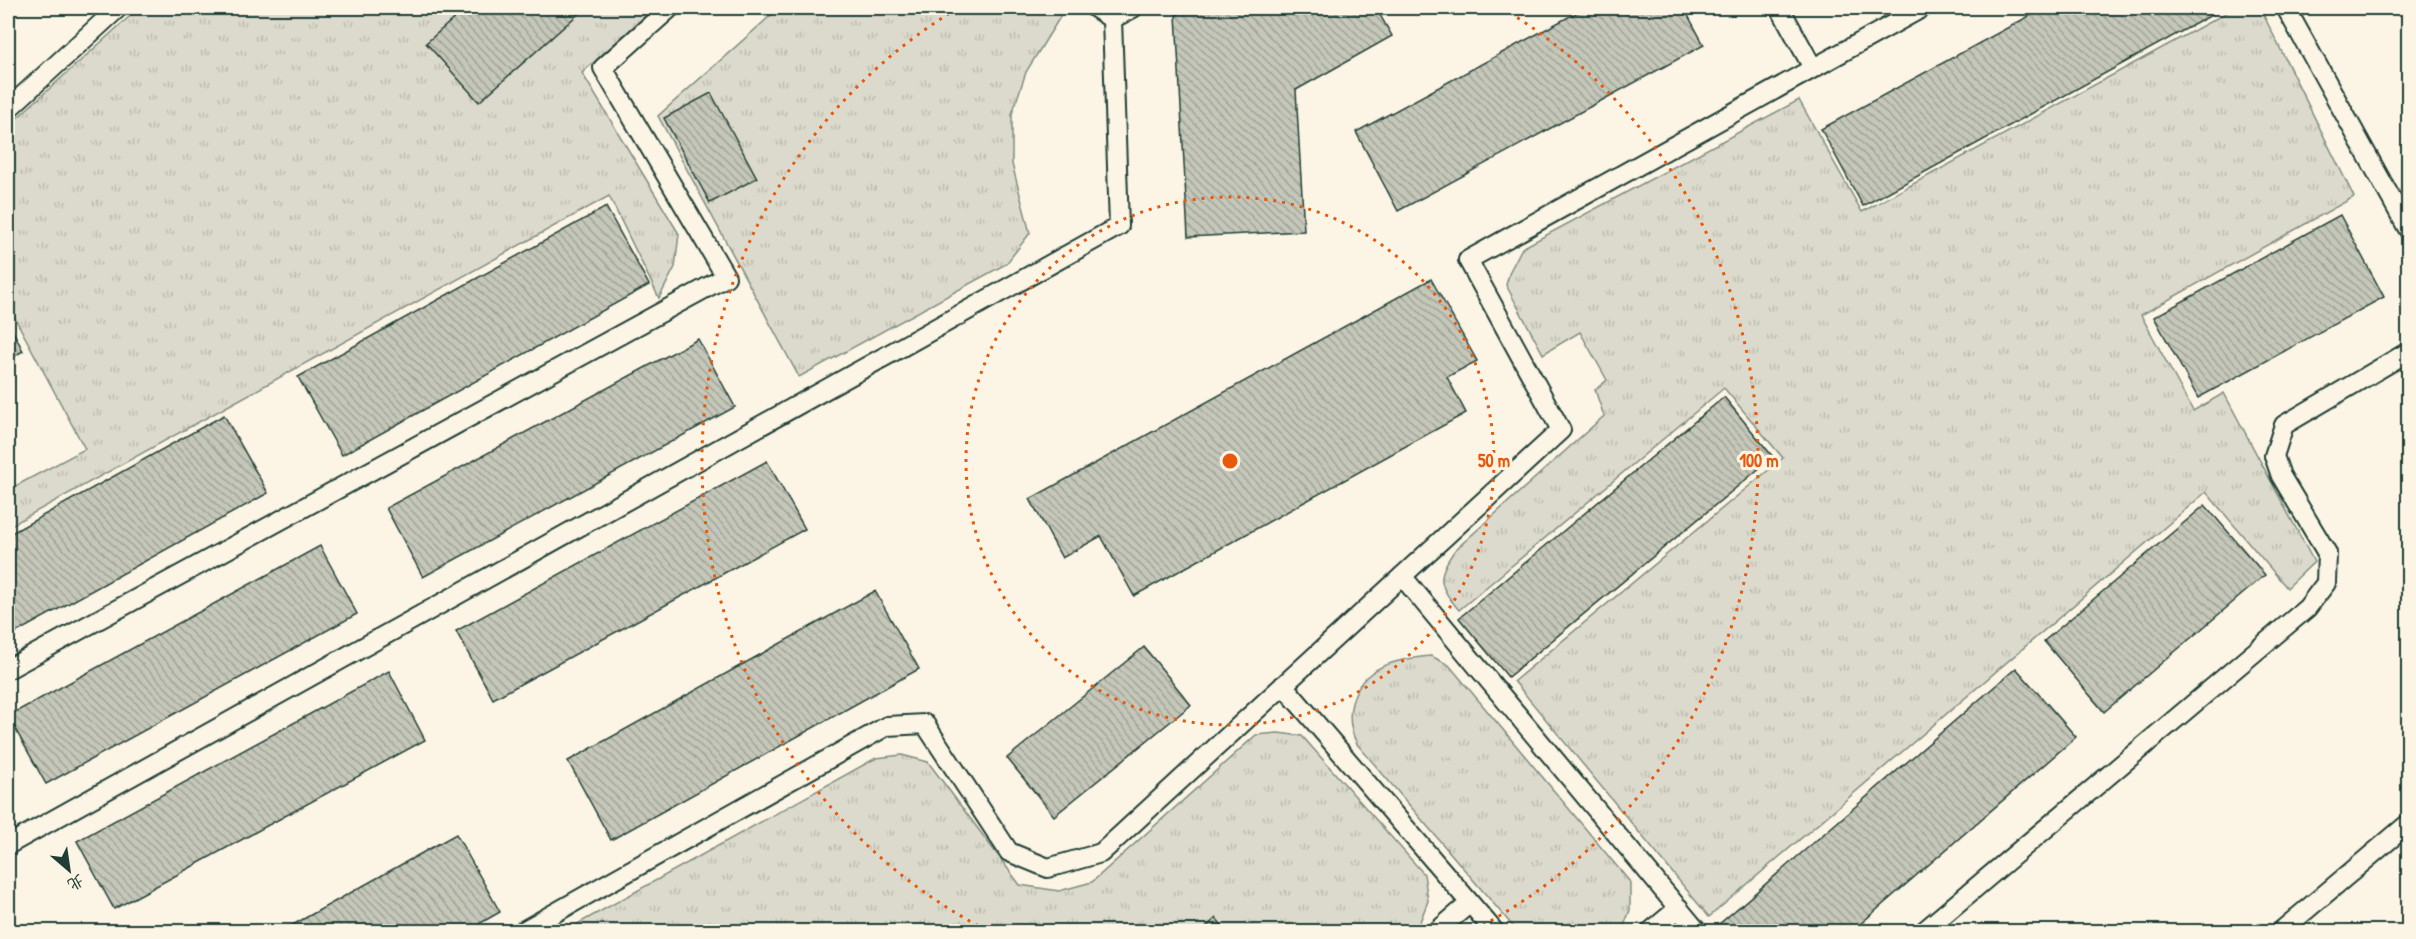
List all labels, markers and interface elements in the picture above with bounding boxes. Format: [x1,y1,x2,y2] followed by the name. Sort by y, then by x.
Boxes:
[1478,448,1510,473] text: 50 m
[1739,448,1779,473] text: 100 m
[1220,451,1240,471] centre of rings
[39,840,99,900] north arrow
[64,870,89,897] text: 北

